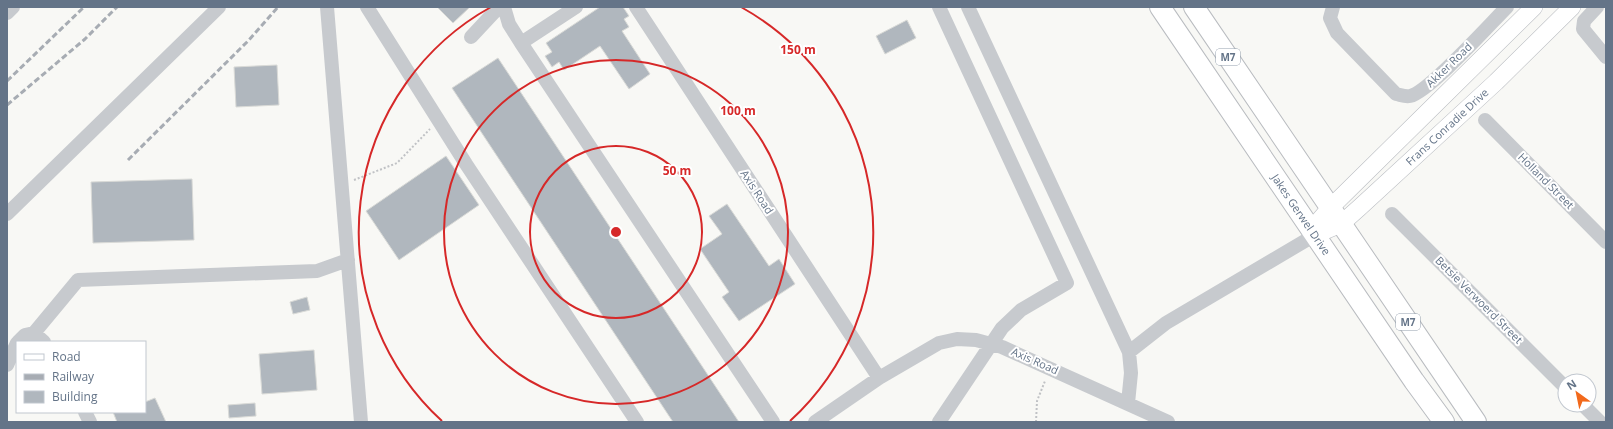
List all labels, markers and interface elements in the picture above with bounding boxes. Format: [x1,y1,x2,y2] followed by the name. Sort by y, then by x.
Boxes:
[1422,39,1475,90] street label: Akker Road
[780,41,816,58] text: 150 m
[1216,49,1240,65] road number: M7
[1402,85,1491,169] street label: Frans Conradie Drive
[720,102,756,119] text: 100 m
[1515,149,1578,212] street label: Holland Street
[663,162,691,179] text: 50 m
[738,167,777,217] street label: Axis Road
[1268,170,1334,258] street label: Jakes Gerwel Drive
[609,225,623,239] centre of rings
[1432,253,1526,347] street label: Betsie Verwoerd Street
[1396,314,1420,330] road number: M7
[16,341,146,413] legend
[1009,344,1061,378] street label: Axis Road
[52,348,81,365] text: Road
[52,368,95,385] text: Railway
[1557,373,1597,413] north arrow
[1563,375,1579,393] text: N
[52,388,98,405] text: Building

